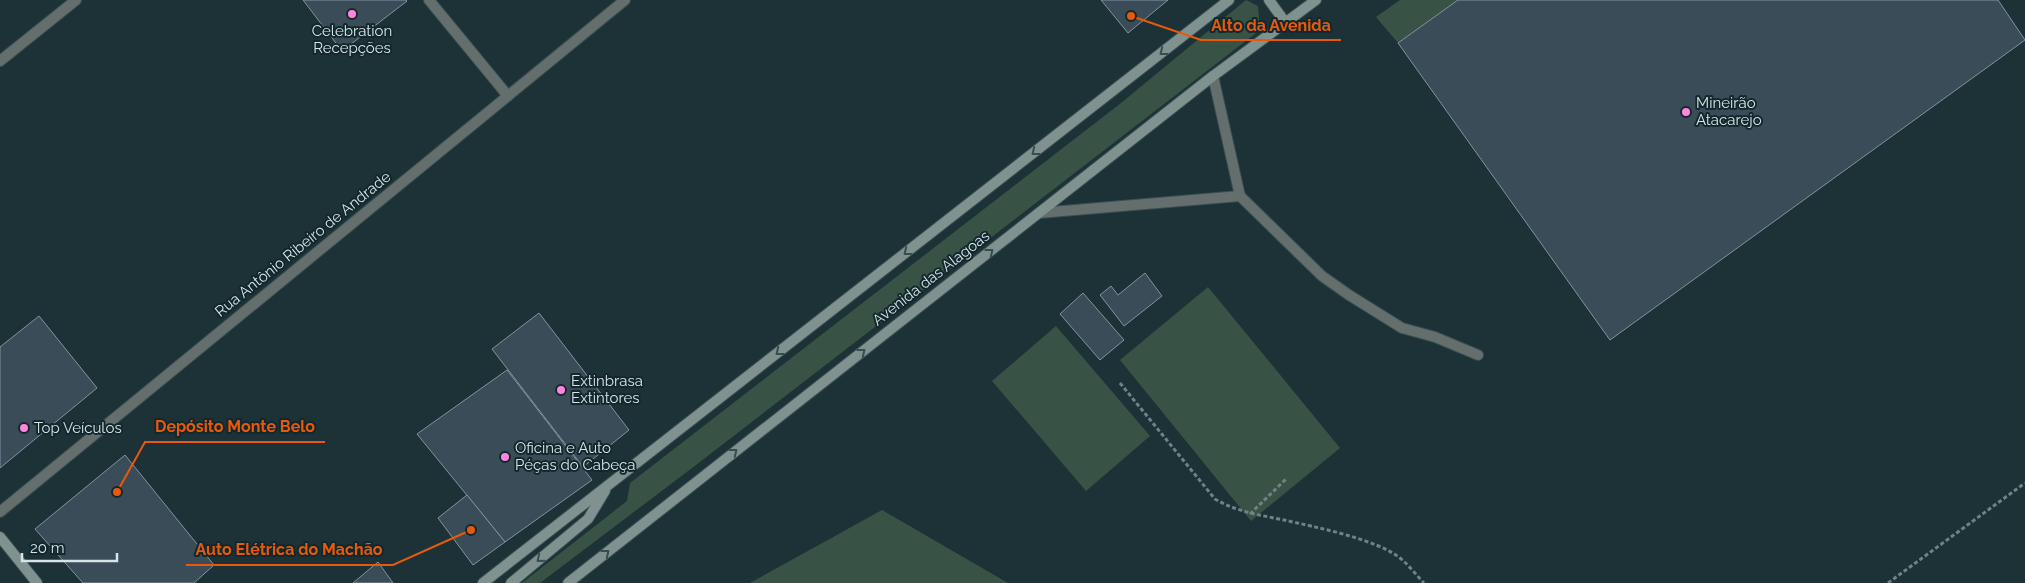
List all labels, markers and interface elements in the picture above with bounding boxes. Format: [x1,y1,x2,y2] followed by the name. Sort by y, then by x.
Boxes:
[346,8,358,20] marker: Celebration Recepções
[1201,9,1341,40] callout: Alto da Avenida
[1211,16,1331,35] text: Alto da Avenida
[312,22,392,57] place label: Celebration Recepções
[1160,46,1169,55] one-way arrow
[1696,94,1762,129] place label: Mineirão Atacarejo
[1680,106,1692,118] marker: Mineirão Atacarejo
[1032,146,1041,154] one-way arrow
[212,167,395,320] street label: Rua Antônio Ribeiro de Andrade
[869,227,993,329] street label: Avenida das Alagoas
[904,246,913,254] one-way arrow
[984,248,993,257] one-way arrow
[776,346,785,354] one-way arrow
[856,349,866,358] one-way arrow
[571,372,643,407] place label: Extinbrasa Extintores
[555,384,567,396] marker: Extinbrasa Extintores
[145,411,325,442] callout: Depósito Monte Belo
[155,417,315,436] text: Depósito Monte Belo
[34,419,122,437] place label: Top Veículos
[18,422,30,434] marker: Top Veículos
[515,439,636,474] place label: Oficina e Auto Péças do Cabeça
[728,450,737,458] one-way arrow
[499,451,511,463] marker: Oficina e Auto Péças do Cabeça
[22,530,118,562] scale bar
[186,534,393,565] callout: Auto Elétrica do Machão
[30,539,65,557] text: 20 m
[195,540,383,559] text: Auto Elétrica do Machão
[600,550,609,558] one-way arrow
[537,553,546,561] one-way arrow

